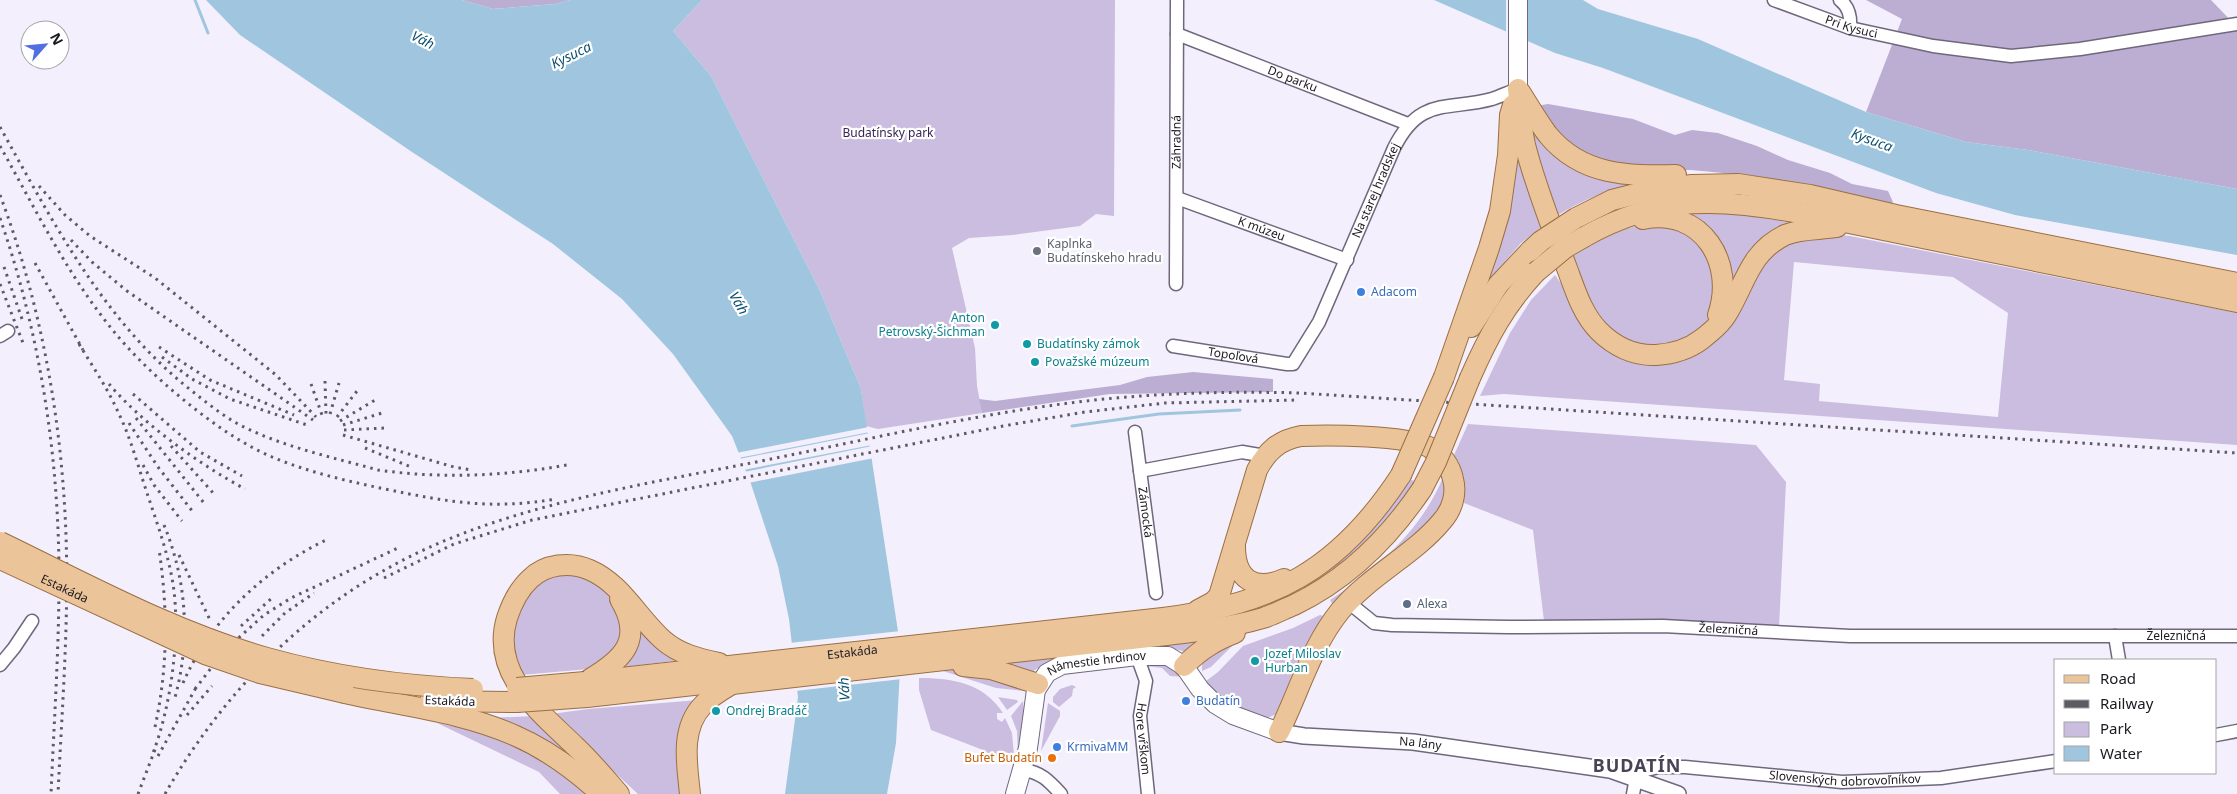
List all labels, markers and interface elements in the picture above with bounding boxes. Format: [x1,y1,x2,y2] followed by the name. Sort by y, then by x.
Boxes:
[1823,11,1879,42] street label: Pri Kysuci
[20,20,70,70] north arrow
[408,26,438,53] water label: Váh
[46,29,68,48] text: N
[547,37,594,72] water label: Kysuca
[1265,61,1320,96] street label: Do parku
[1167,115,1185,169] street label: Záhradná
[1849,123,1896,156] water label: Kysuca
[842,124,934,141] park label: Budatínsky park
[1347,140,1403,240] street label: Na starej hradskej
[1236,212,1288,245] street label: K múzeu
[1047,235,1162,266] place label: Kaplnka Budatínskeho hradu
[1031,245,1043,257] marker: Kaplnka Budatínskeho hradu
[1371,283,1417,300] place label: Adacom
[1355,286,1367,298] marker: Adacom
[725,288,754,318] water label: Váh
[878,309,985,340] place label: Anton Petrovský-Šichman
[989,319,1001,331] marker: Anton Petrovský-Šichman
[1037,335,1140,352] place label: Budatínsky zámok
[1021,338,1033,350] marker: Budatínsky zámok
[1207,343,1260,367] street label: Topoľová
[1045,353,1149,370] place label: Považské múzeum
[1029,356,1041,368] marker: Považské múzeum
[1134,486,1158,539] street label: Zámocká
[38,570,91,607] street label: Estakáda
[1417,595,1447,612] place label: Alexa
[1401,598,1413,610] marker: Alexa
[1698,619,1759,639] street label: Železničná
[2146,627,2206,644] street label: Železničná
[826,641,878,663] street label: Estakáda
[1264,645,1342,676] place label: Jozef Miloslav Hurban
[1044,647,1147,679] street label: Námestie hrdinov
[1249,655,1261,667] marker: Jozef Miloslav Hurban
[2054,659,2217,774] legend
[2100,668,2136,688] text: Road
[834,677,853,701] water label: Váh
[424,691,476,710] street label: Estakáda
[1196,692,1240,709] place label: Budatín
[2100,693,2154,713] text: Railway
[1180,695,1192,707] marker: Budatín
[1132,701,1155,776] street label: Hore vŕškom
[726,702,807,719] place label: Ondrej Bradáč
[710,705,722,717] marker: Ondrej Bradáč
[2100,718,2132,738] text: Park
[1399,732,1444,754] street label: Na lány
[1067,738,1128,755] place label: KrmivaMM
[1051,741,1063,753] marker: KrmivaMM
[2100,743,2142,763] text: Water
[964,749,1042,766] place label: Bufet Budatín
[1046,752,1058,764] marker: Bufet Budatín
[1593,753,1681,777] district label: BUDATÍN
[1768,766,1922,790] street label: Slovenských dobrovoľníkov

